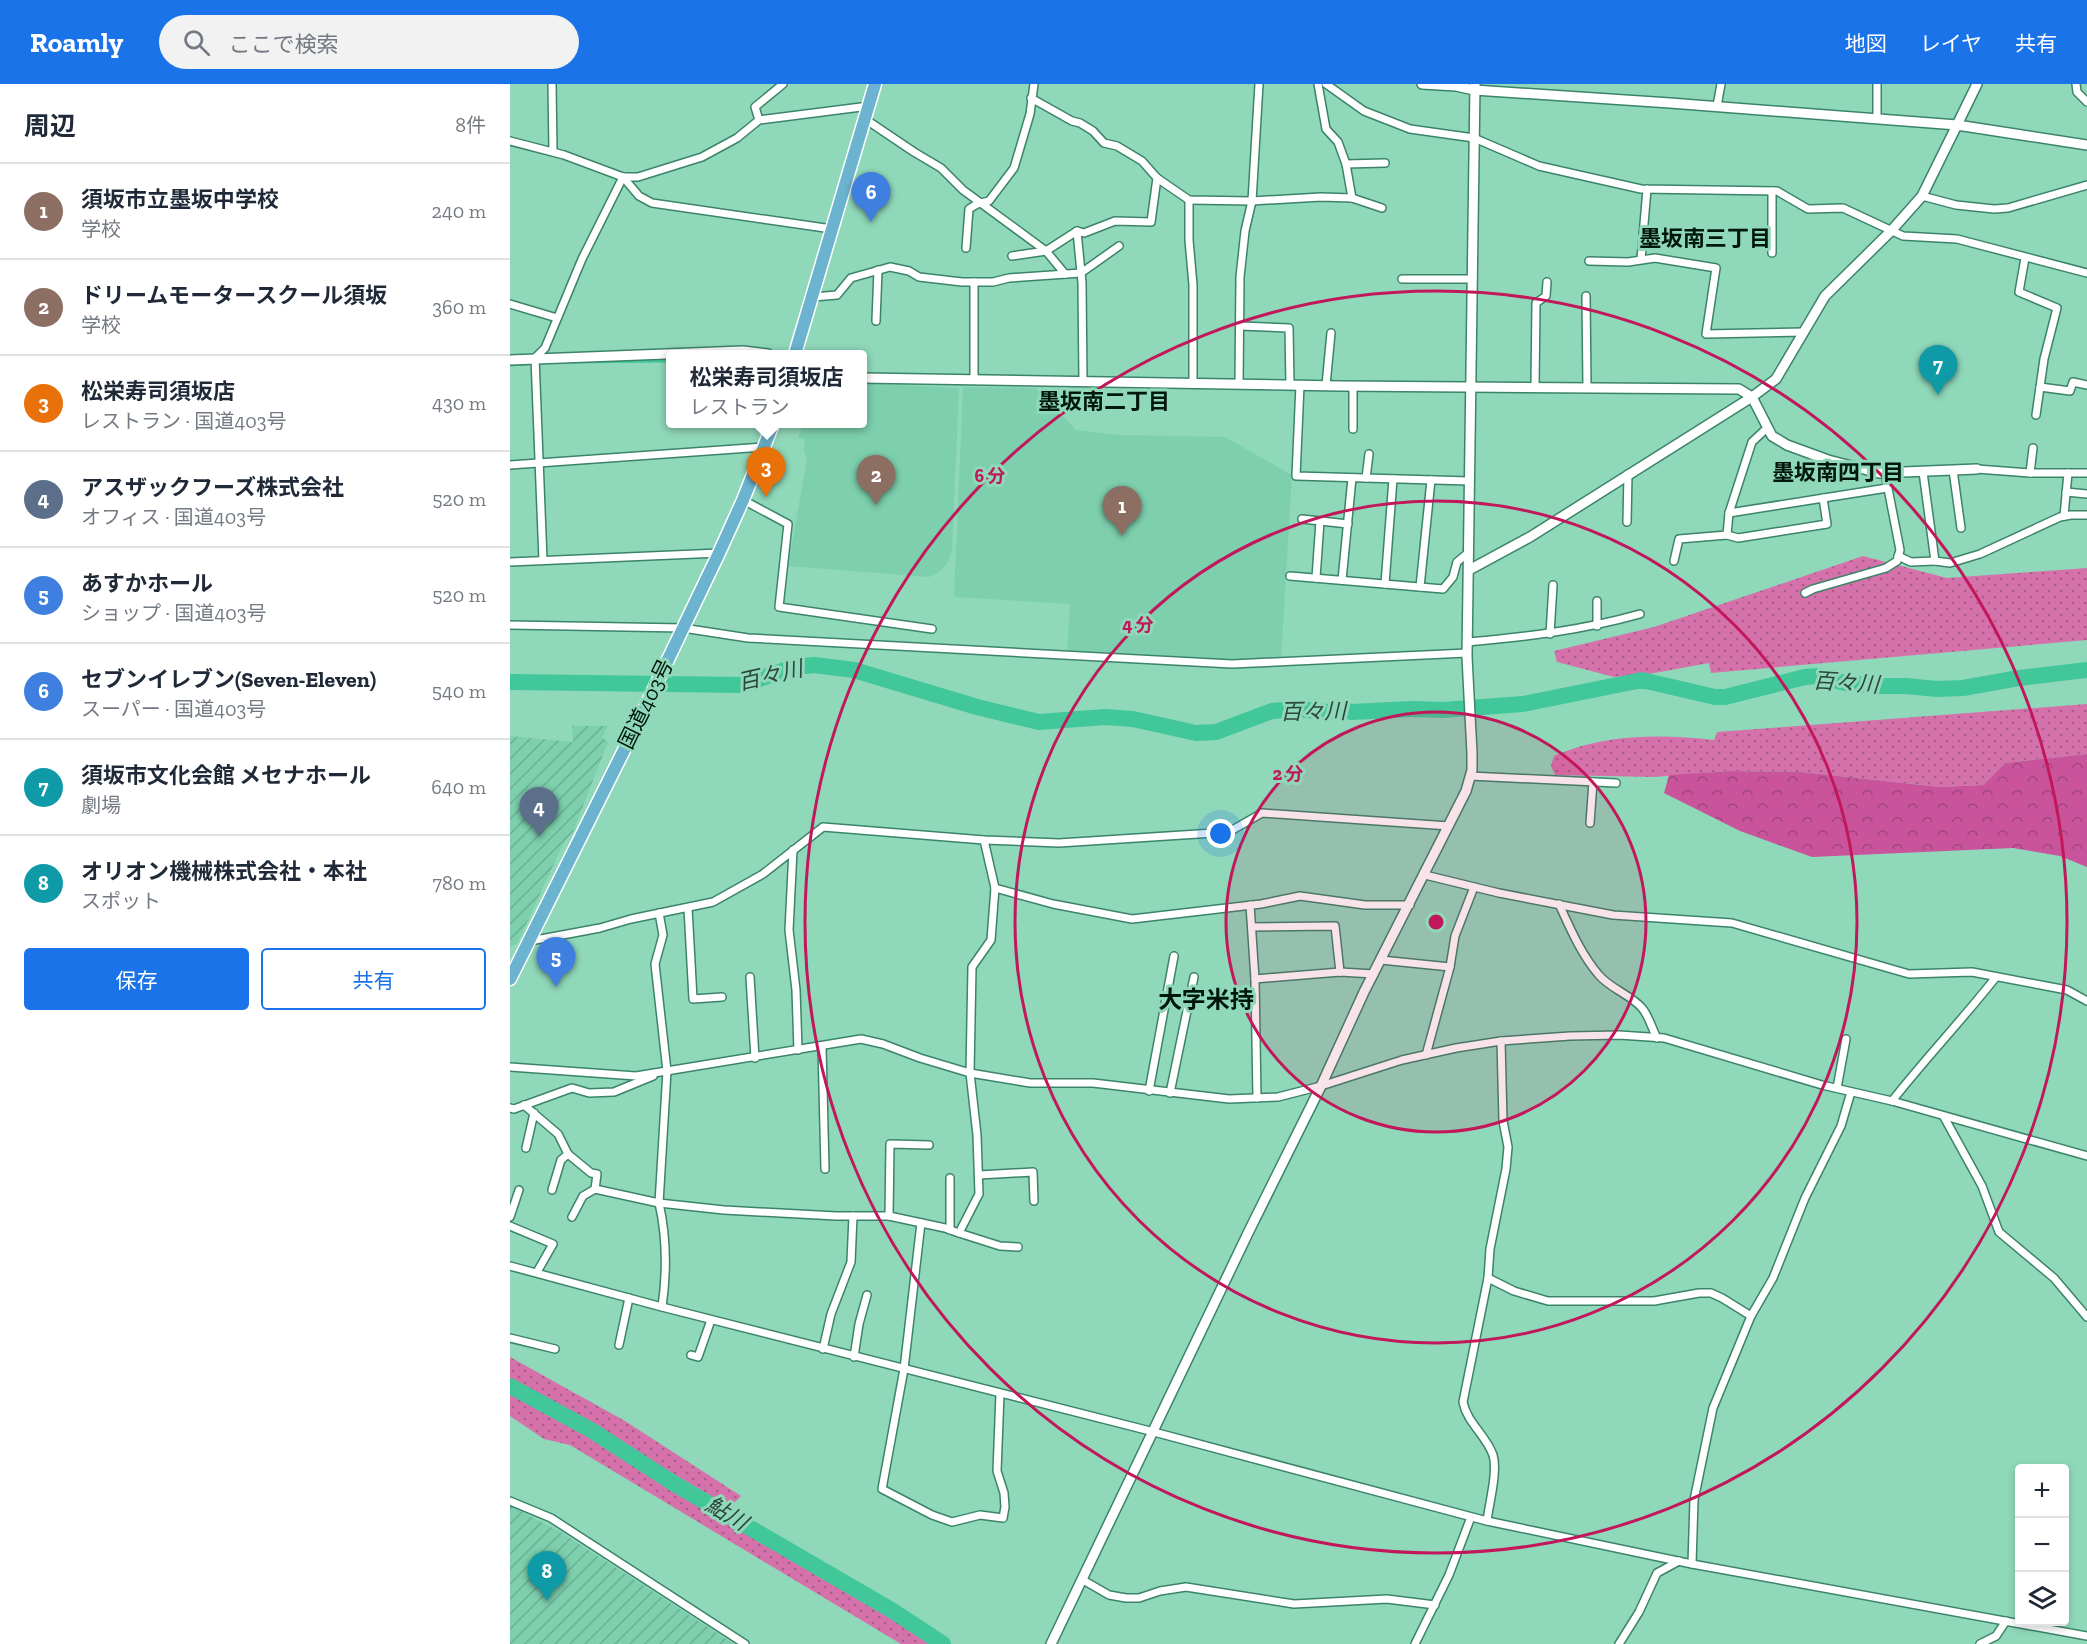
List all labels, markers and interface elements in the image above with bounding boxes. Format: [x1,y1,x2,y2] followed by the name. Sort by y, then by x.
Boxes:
[159,15,579,69] search box
[30,26,123,59] text: Roamly
[180,26,213,59] icon: search
[228,31,338,58] text: ここで検索
[1845,31,1887,56] text: 地図
[1920,31,1982,56] text: レイヤ
[2015,31,2057,56] text: 共有
[24,110,76,142] text: 周辺
[455,113,486,137] text: 8件
[852,172,890,222] pin: 6
[81,186,279,213] text: 須坂市立墨坂中学校
[39,199,48,223] text: 1
[432,199,486,223] text: 240 m
[81,217,121,241] text: 学校
[1639,225,1771,252] district label: 墨坂南三丁目
[81,282,387,309] text: ドリームモータースクール須坂
[38,295,49,319] text: 2
[432,295,486,319] text: 360 m
[81,313,121,337] text: 学校
[1918,346,1958,395] pin: 7
[666,350,867,428] popup
[689,364,844,391] text: 松栄寿司須坂店
[81,378,235,405] text: 松栄寿司須坂店
[1038,388,1170,415] district label: 墨坂南二丁目
[38,391,49,415] text: 3
[432,391,486,415] text: 430 m
[689,395,789,419] text: レストラン
[81,409,287,433] text: レストラン · 国道403号
[746,448,786,497] pin: 3
[856,456,896,505] pin: 2
[1772,459,1904,486] district label: 墨坂南四丁目
[974,465,1006,487] text: 6 分
[81,474,344,501] text: アスザックフーズ株式会社
[1102,486,1142,536] pin: 1
[38,487,49,511] text: 4
[432,487,486,511] text: 520 m
[81,505,266,529] text: オフィス · 国道403号
[81,570,213,597] text: あすかホール
[38,583,49,607] text: 5
[432,583,486,607] text: 520 m
[81,601,267,625] text: ショップ · 国道403号
[1122,614,1154,636] text: 4 分
[735,654,807,696] water label: 百々川
[613,655,678,753] street label: 国道403号
[81,666,376,693] text: セブンイレブン(Seven-Eleven)
[1812,667,1882,698] water label: 百々川
[38,679,49,703] text: 6
[432,679,486,703] text: 540 m
[81,697,266,721] text: スーパー · 国道403号
[1280,697,1348,726] water label: 百々川
[81,762,371,789] text: 須坂市文化会館 メセナホール
[1272,763,1304,785] text: 2 分
[39,775,48,799] text: 7
[431,775,486,799] text: 640 m
[519,788,558,837] pin: 4
[81,793,121,817] text: 劇場
[1206,819,1235,848] your location
[81,858,367,885] text: オリオン機械株式会社・本社
[38,871,49,895] text: 8
[433,871,486,895] text: 780 m
[81,889,161,913] text: スポット
[1426,912,1446,932] centre of rings
[536,938,576,987] pin: 5
[24,948,249,1010] button: 保存
[261,948,486,1010] button: 共有
[1158,985,1254,1014] district label: 大字米持
[2015,1464,2069,1626] map controls
[2015,1464,2069,1518] button: +
[701,1491,754,1537] water label: 鮎川
[2015,1518,2069,1572] button: −
[528,1552,567,1601] pin: 8
[2015,1572,2069,1626] button: layers

